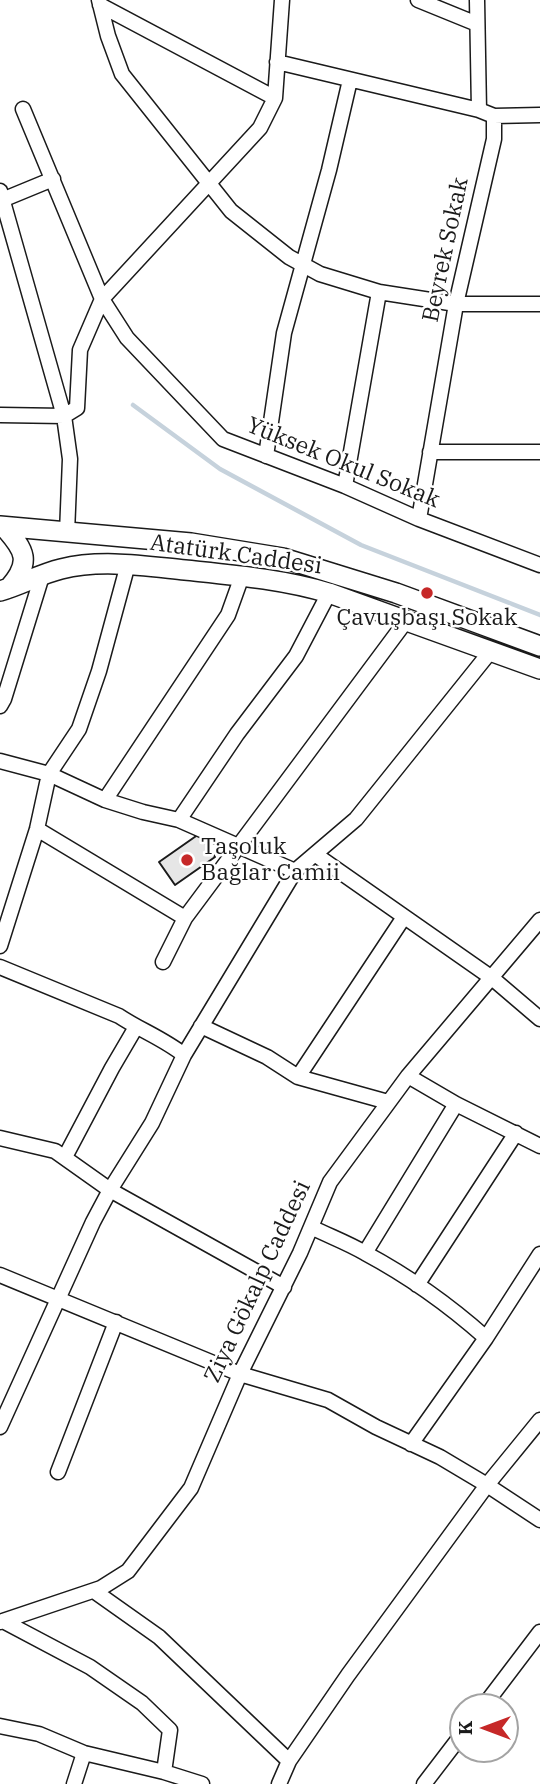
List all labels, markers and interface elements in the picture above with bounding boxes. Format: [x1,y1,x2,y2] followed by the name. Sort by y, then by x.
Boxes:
[417,175,475,325] street label: Beyrek Sokak
[242,412,444,514] street label: Yüksek Okul Sokak
[148,529,324,581] street label: Atatürk Caddesi
[419,585,435,601] marker: Çavuşbaşı Sokak
[337,604,517,632] place label: Çavuşbaşı Sokak
[201,833,340,887] place label: Taşoluk Bağlar Camii
[179,852,195,868] marker: Taşoluk Bağlar Camii
[199,1177,317,1387] street label: Ziya Gökalp Caddesi
[449,1693,519,1763] north arrow
[453,1721,477,1735] text: K

